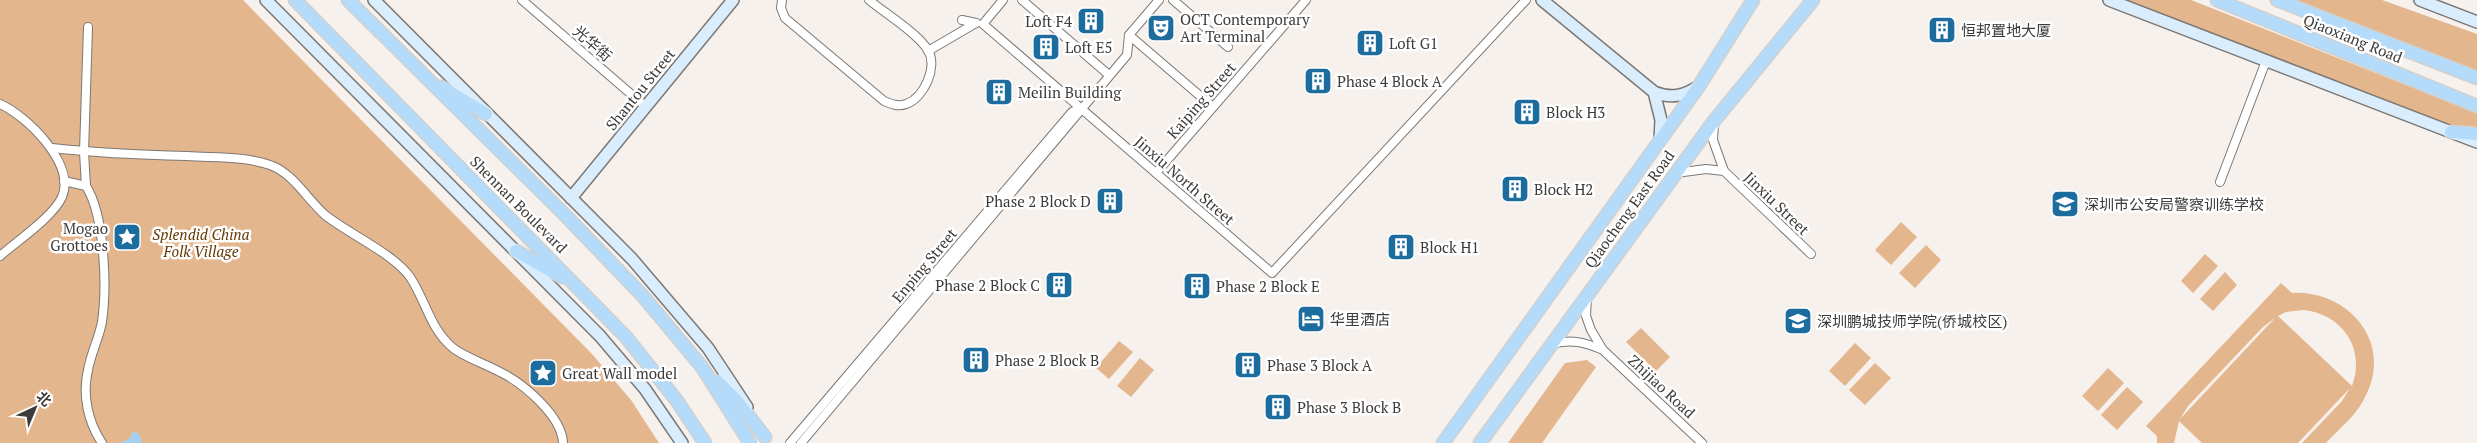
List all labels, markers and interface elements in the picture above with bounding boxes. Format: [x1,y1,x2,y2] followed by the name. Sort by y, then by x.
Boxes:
[1076,6,1106,36] building icon: Loft F4
[1180,9,1310,46] place label: OCT Contemporary Art Terminal
[2301,9,2405,67] street label: Qiaoxiang Road
[1025,11,1072,31] place label: Loft F4
[1146,13,1176,43] theatre icon: OCT Contemporary Art Terminal
[1927,15,1957,45] building icon: 恒邦置地大厦
[1961,20,2051,40] place label: 恒邦置地大厦
[569,21,617,65] street label: 光华街
[1355,28,1385,58] building icon: Loft G1
[1031,32,1061,62] building icon: Loft E5
[1389,33,1438,53] place label: Loft G1
[1065,37,1112,57] place label: Loft E5
[601,44,679,134] street label: Shantou Street
[1162,57,1240,143] street label: Kaiping Street
[1303,66,1333,96] building icon: Phase 4 Block A
[1337,71,1443,91] place label: Phase 4 Block A
[984,77,1014,107] building icon: Meilin Building
[1018,82,1122,102] place label: Meilin Building
[1512,97,1542,127] building icon: Block H3
[1546,102,1605,122] place label: Block H3
[1131,131,1239,229] street label: Jinxiu North Street
[1580,146,1678,272] street label: Qiaocheng East Road
[466,151,572,257] street label: Shennan Boulevard
[1740,167,1814,239] street label: Jinxiu Street
[1500,174,1530,204] building icon: Block H2
[1534,179,1593,199] place label: Block H2
[1095,186,1125,216] building icon: Phase 2 Block D
[2050,189,2080,219] school or university icon: 深圳市公安局警察训练学校
[985,191,1091,211] place label: Phase 2 Block D
[2084,194,2264,214] place label: 深圳市公安局警察训练学校
[50,218,108,255] place label: Mogao Grottoes
[112,222,142,252] place icon: Mogao Grottoes
[887,223,961,306] street label: Enping Street
[152,224,250,261] park label: Splendid China Folk Village
[1386,232,1416,262] building icon: Block H1
[1420,237,1479,257] place label: Block H1
[1044,270,1074,300] building icon: Phase 2 Block C
[1182,271,1212,301] building icon: Phase 2 Block E
[935,275,1040,295] place label: Phase 2 Block C
[1216,276,1320,296] place label: Phase 2 Block E
[1296,304,1326,334] hotel icon: 华里酒店
[1783,306,1813,336] school or university icon: 深圳鹏城技师学院(侨城校区)
[1330,309,1390,329] place label: 华里酒店
[1817,311,2007,331] place label: 深圳鹏城技师学院(侨城校区)
[961,345,991,375] building icon: Phase 2 Block B
[995,350,1099,370] place label: Phase 2 Block B
[1233,350,1263,380] building icon: Phase 3 Block A
[1624,350,1700,422] street label: Zhijiao Road
[1267,355,1373,375] place label: Phase 3 Block A
[528,358,558,388] place icon: Great Wall model
[562,363,677,383] place label: Great Wall model
[10,383,60,433] north arrow
[33,387,56,410] text: 北
[1263,392,1293,422] building icon: Phase 3 Block B
[1297,397,1401,417] place label: Phase 3 Block B

